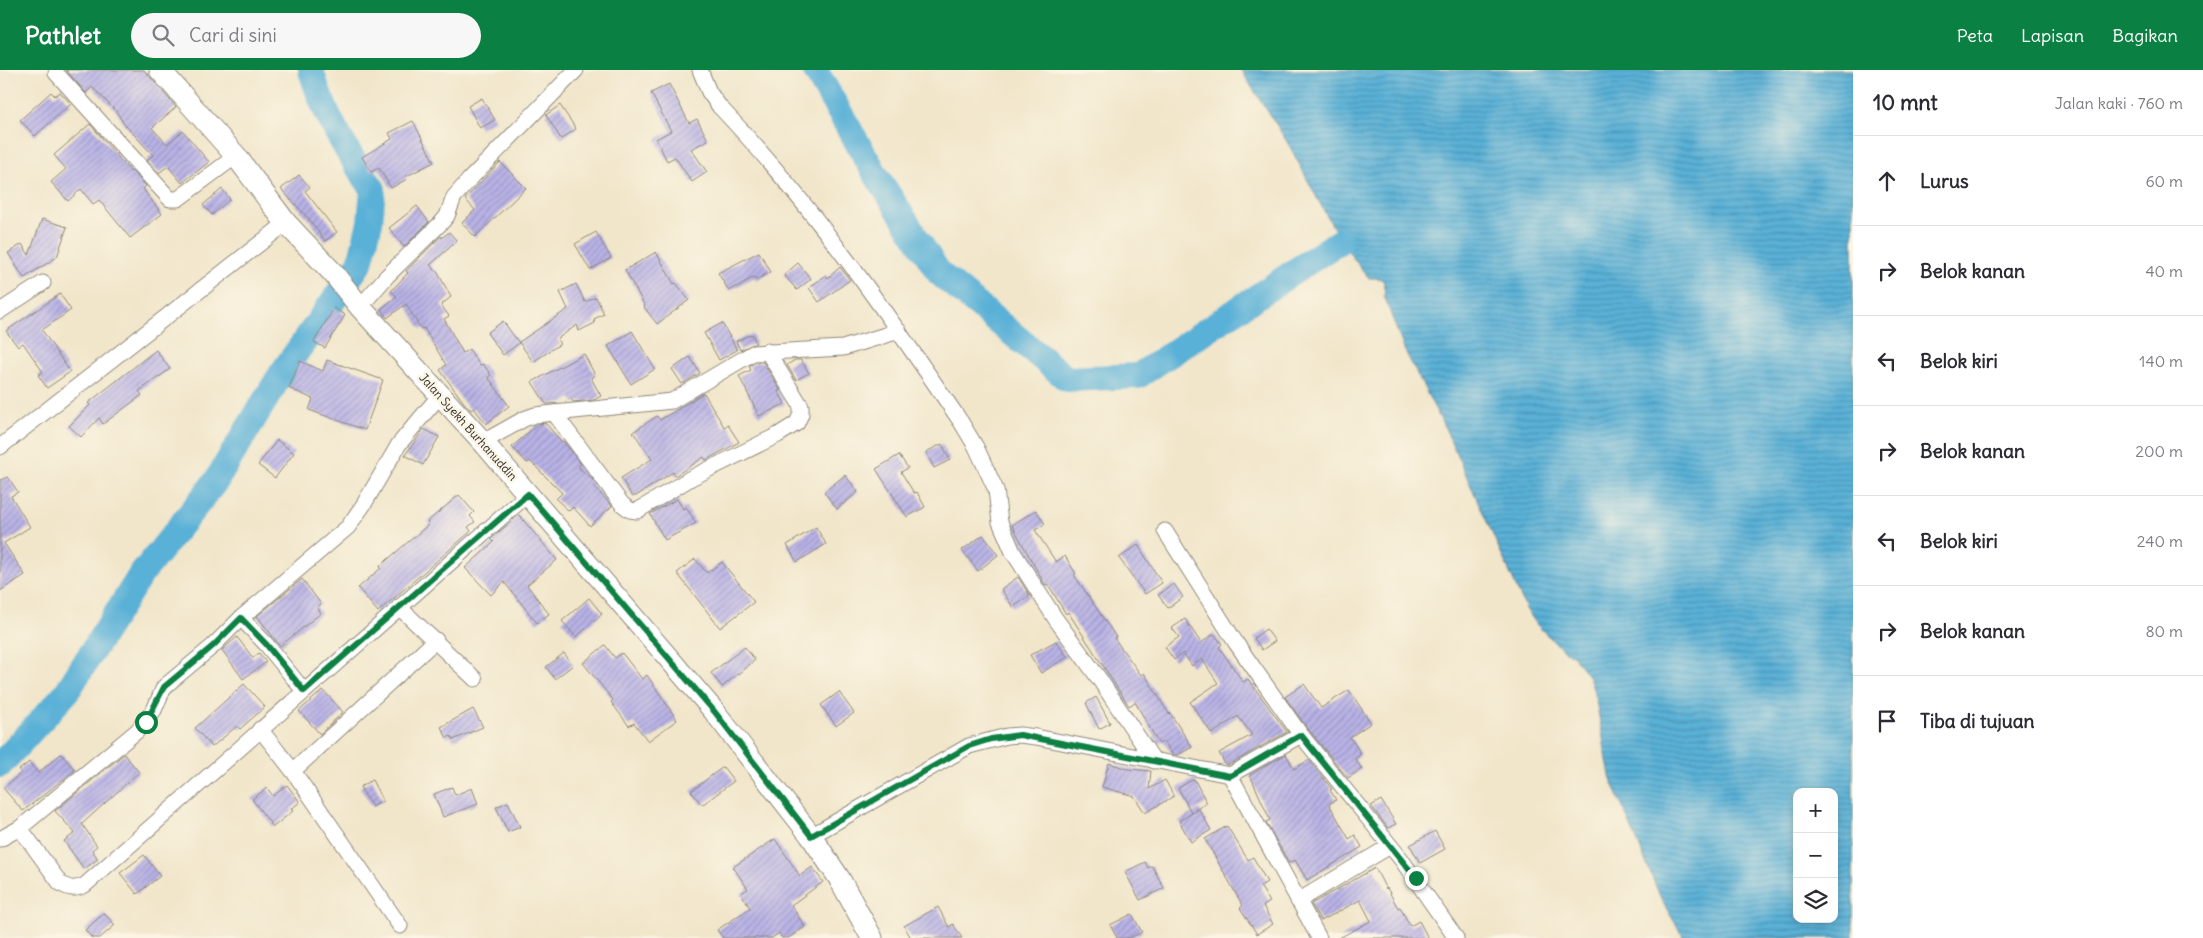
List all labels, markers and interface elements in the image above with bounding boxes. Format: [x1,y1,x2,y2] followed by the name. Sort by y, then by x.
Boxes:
[131,13,481,58] search box
[25,20,101,50] text: Pathlet
[149,21,177,49] icon: search
[189,23,277,47] text: Cari di sini
[1957,24,1993,47] text: Peta
[2021,24,2084,47] text: Lapisan
[2112,24,2178,47] text: Bagikan
[1873,89,1938,116] text: 10 mnt
[2055,93,2183,113] text: Jalan kaki · 760 m
[1873,167,1901,195] icon: ahead
[1920,169,1969,193] text: Lurus
[2145,171,2183,191] text: 60 m
[1873,257,1901,285] icon: right
[1920,259,2025,283] text: Belok kanan
[2145,261,2183,281] text: 40 m
[1873,347,1901,375] icon: left
[1920,349,1998,373] text: Belok kiri
[2139,351,2183,371] text: 140 m
[416,370,521,483] street label: Jalan Syekh Burhanuddin
[1873,437,1901,465] icon: right
[1920,439,2025,463] text: Belok kanan
[2135,441,2183,461] text: 200 m
[1873,527,1901,555] icon: left
[1920,529,1998,553] text: Belok kiri
[2137,531,2183,551] text: 240 m
[1873,617,1901,645] icon: right
[1920,619,2025,643] text: Belok kanan
[2145,621,2183,641] text: 80 m
[1873,707,1901,735] icon: arrive
[1920,709,2035,733] text: Tiba di tujuan
[135,711,158,734] route start
[1793,788,1838,923] map controls
[1793,788,1838,833] button: +
[1793,833,1838,878] button: −
[1405,867,1428,890] route end
[1793,878,1838,923] button: layers

